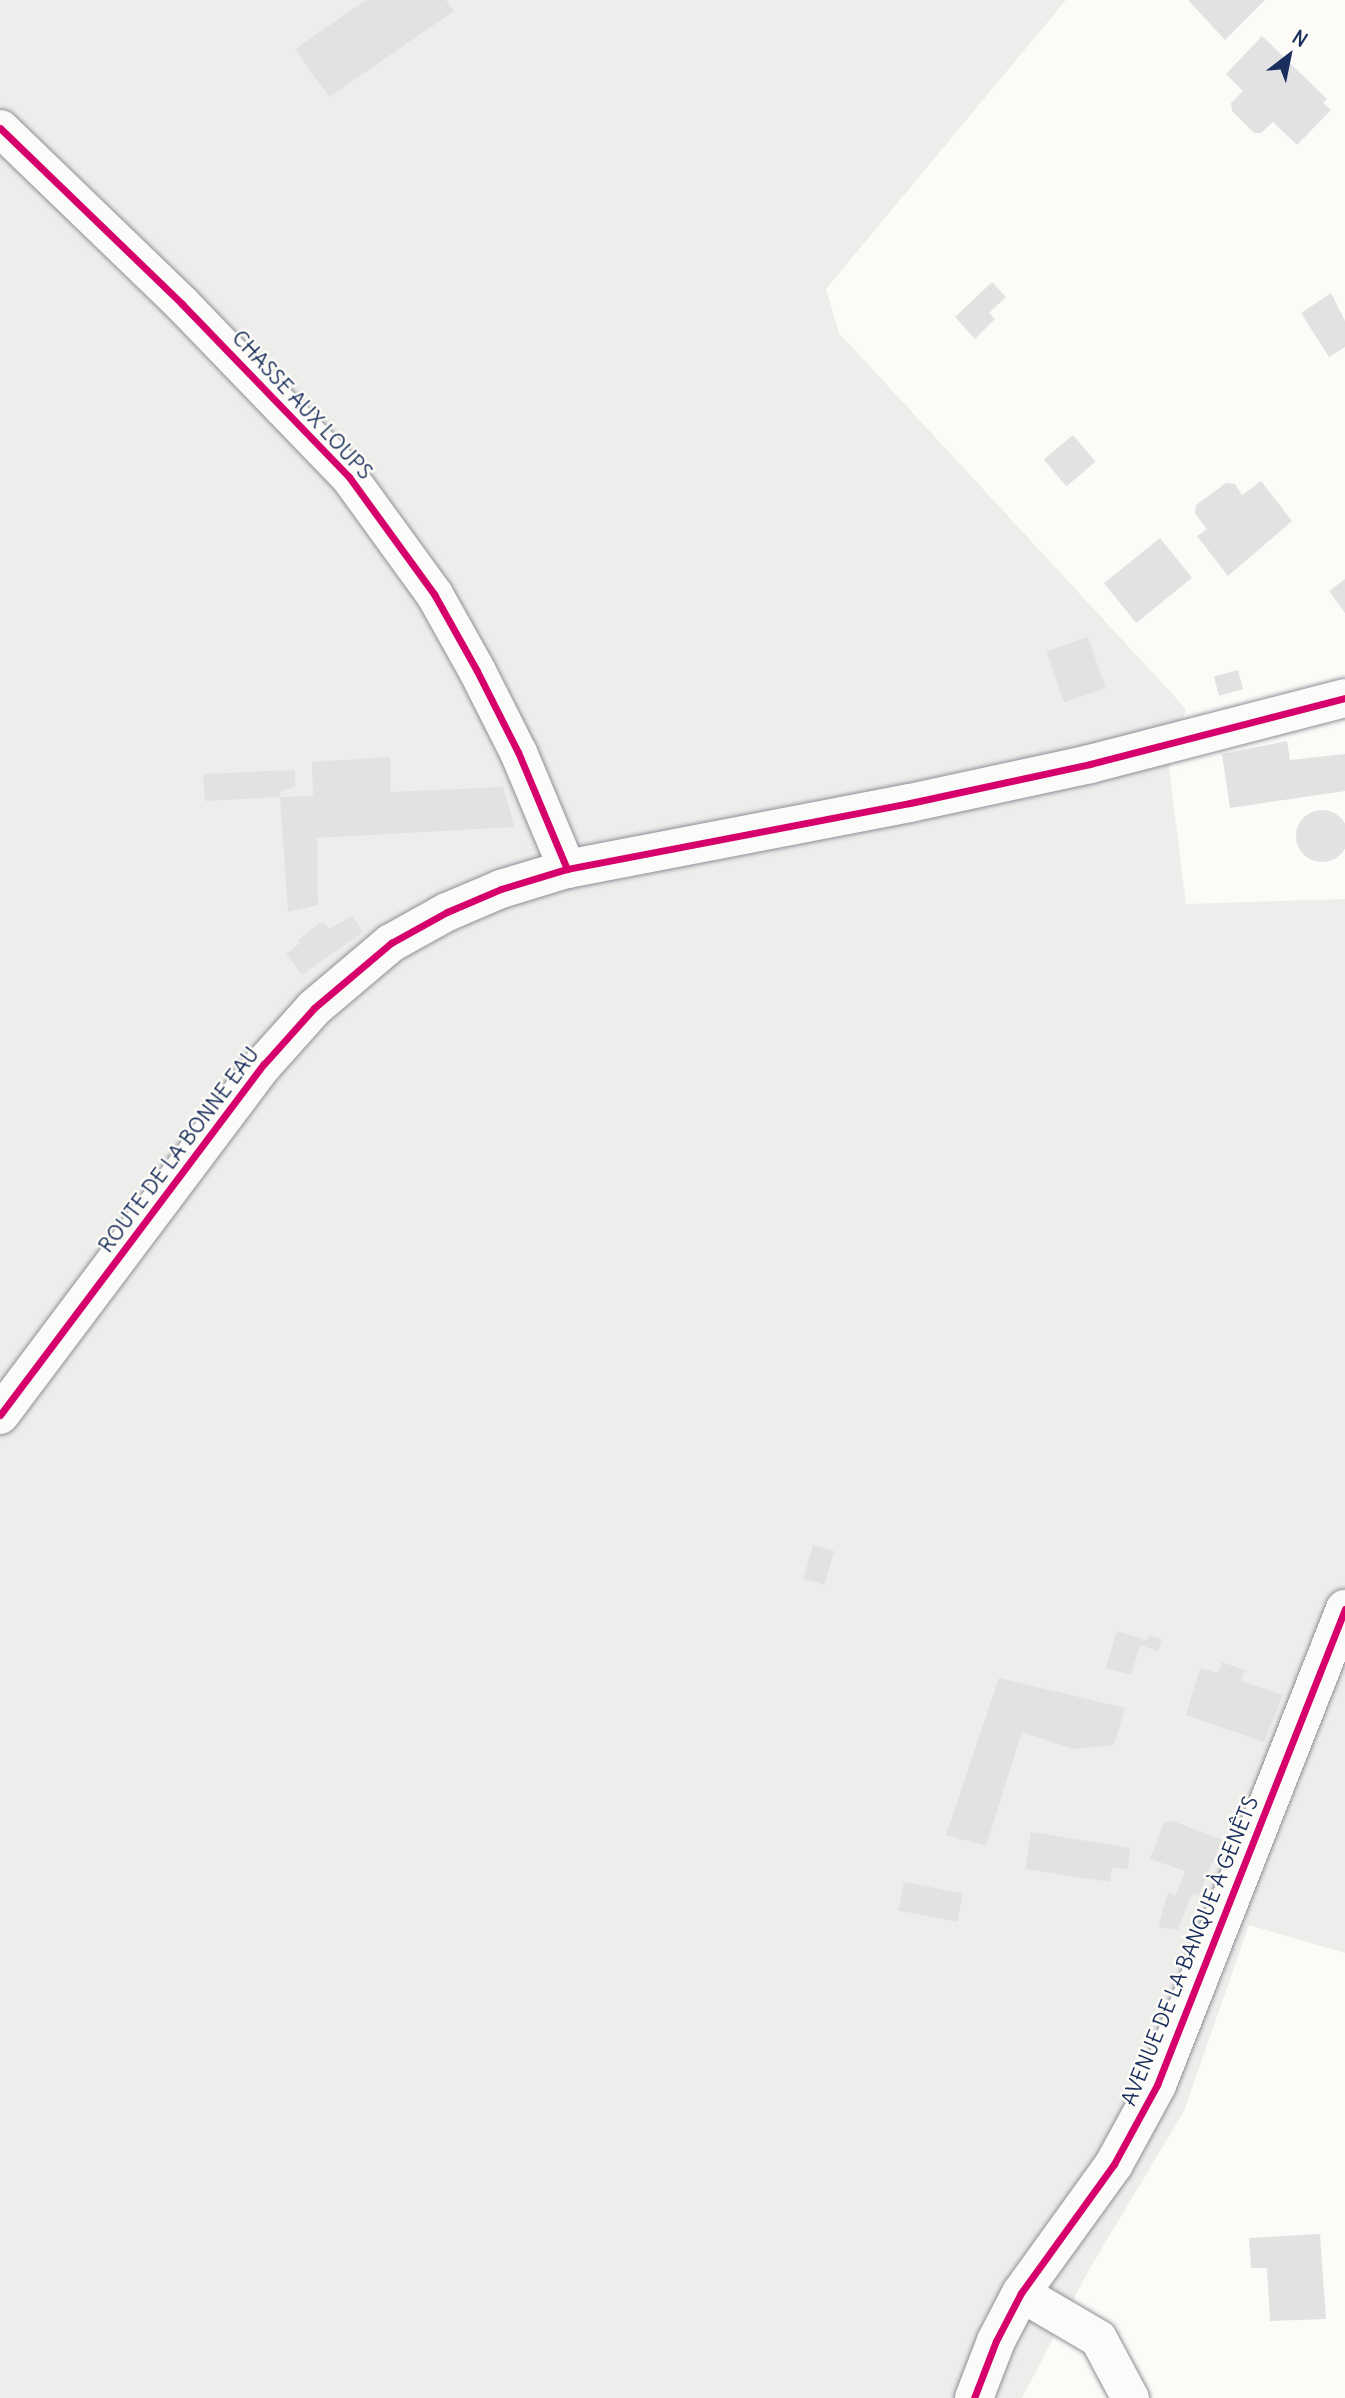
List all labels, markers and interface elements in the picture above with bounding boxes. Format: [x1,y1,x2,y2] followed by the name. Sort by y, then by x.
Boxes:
[1254,21,1324,91] north arrow
[1288,25,1312,52] text: N
[227,325,377,485] street label: CHASSE AUX LOUPS
[93,1042,265,1258] street label: ROUTE DE LA BONNE EAU
[1116,1793,1264,2109] street label: AVENUE DE LA BANQUE À GENÊTS

